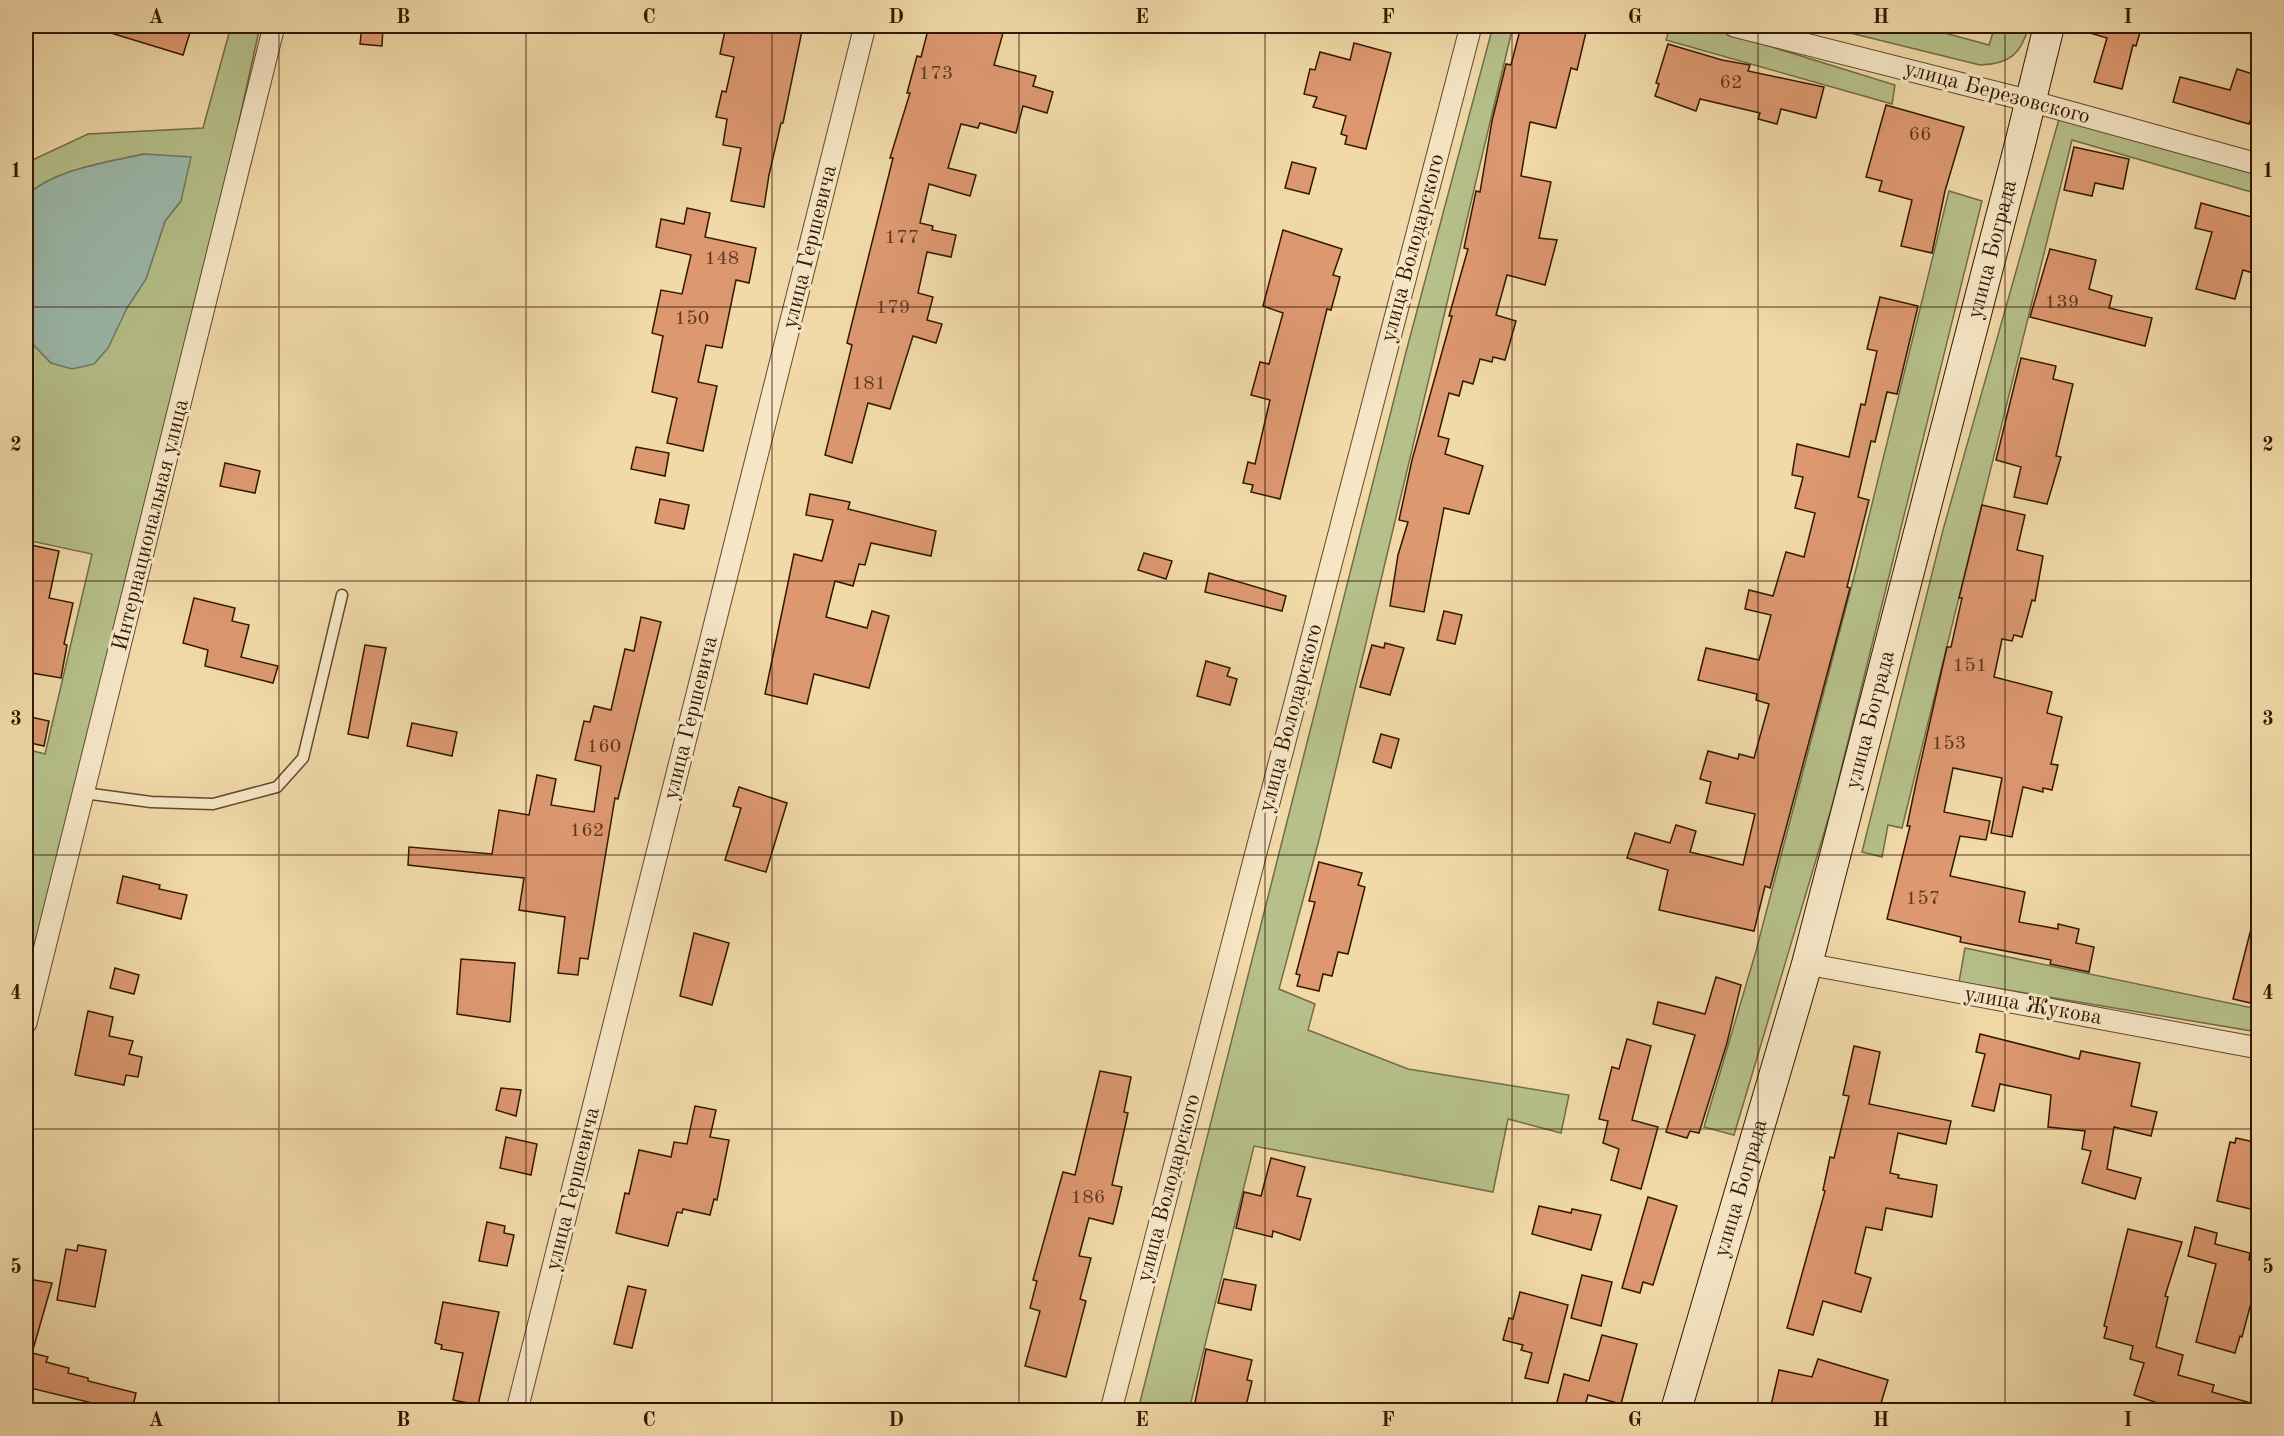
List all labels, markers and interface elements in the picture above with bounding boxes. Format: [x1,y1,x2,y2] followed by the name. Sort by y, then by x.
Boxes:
[148,8,164,28] text: A
[396,8,410,28] text: B
[642,8,656,28] text: C
[888,8,904,28] text: D
[1135,8,1149,28] text: E
[1381,8,1395,28] text: F
[1628,8,1642,28] text: G
[1873,8,1889,28] text: H
[2124,8,2132,28] text: I
[1902,58,2092,128] street label: улица Березовского
[919,64,953,84] house number: 173
[1719,73,1743,93] house number: 62
[1908,125,1932,145] house number: 66
[1377,152,1449,344] street label: улица Володарского
[10,162,22,182] text: 1
[2262,162,2274,182] text: 1
[779,163,841,331] street label: улица Гершевича
[1964,178,2021,321] street label: улица Бограда
[885,228,919,248] house number: 177
[705,249,739,269] house number: 148
[2045,293,2079,313] house number: 139
[876,298,910,318] house number: 179
[675,309,709,329] house number: 150
[852,374,886,394] house number: 181
[109,397,193,653] street label: Интернациональная улица
[10,436,22,456] text: 2
[2262,436,2274,456] text: 2
[1255,622,1327,814] street label: улица Володарского
[660,634,722,802] street label: улица Гершевича
[1842,648,1899,792] street label: улица Бограда
[1953,656,1987,676] house number: 151
[10,710,22,730] text: 3
[2262,710,2274,730] text: 3
[1932,734,1966,754] house number: 153
[587,737,621,757] house number: 160
[570,821,604,841] house number: 162
[1906,889,1940,909] house number: 157
[1962,983,2104,1029] street label: улица Жукова
[10,984,22,1004] text: 4
[2262,984,2274,1004] text: 4
[1133,1092,1205,1284] street label: улица Володарского
[542,1105,604,1273] street label: улица Гершевича
[1710,1117,1772,1260] street label: улица Бограда
[1071,1188,1105,1208] house number: 186
[10,1257,22,1278] text: 5
[2262,1257,2274,1278] text: 5
[148,1411,164,1431] text: A
[396,1411,410,1431] text: B
[642,1411,656,1431] text: C
[888,1411,904,1431] text: D
[1135,1411,1149,1431] text: E
[1381,1411,1395,1431] text: F
[1628,1411,1642,1431] text: G
[1873,1411,1889,1431] text: H
[2124,1411,2132,1431] text: I

